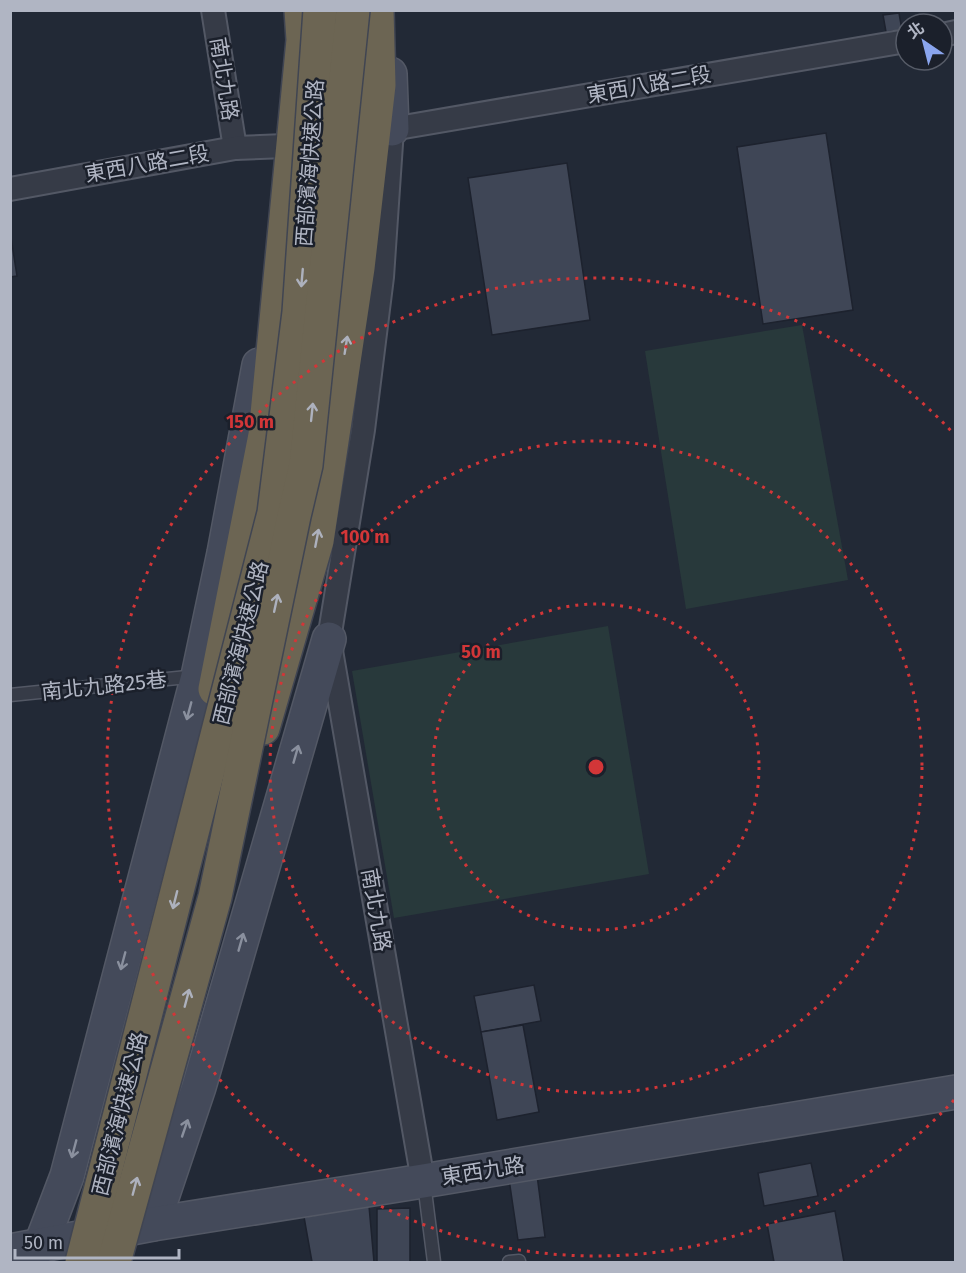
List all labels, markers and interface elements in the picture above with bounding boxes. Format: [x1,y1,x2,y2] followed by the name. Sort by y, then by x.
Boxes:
[894,12,954,72] north arrow
[904,18,928,42] text: 北
[205,35,243,123] street label: 南北九路
[585,61,713,109] street label: 東西八路二段
[291,78,329,248] street label: 西部濱海快速公路
[83,140,211,188] street label: 東西八路二段
[296,268,307,288] one-way arrow
[341,336,352,356] one-way arrow
[307,402,318,422] one-way arrow
[226,411,274,433] text: 150 m
[341,526,389,548] text: 100 m
[312,529,323,548] one-way arrow
[208,558,274,728] street label: 西部濱海快速公路
[271,594,282,613] one-way arrow
[461,641,501,663] text: 50 m
[40,666,168,706] street label: 南北九路25巷
[182,701,194,720] one-way arrow
[290,745,302,764] one-way arrow
[586,757,606,777] centre of rings
[356,866,396,954] street label: 南北九路
[169,890,180,909] one-way arrow
[236,932,247,951] one-way arrow
[117,951,129,970] one-way arrow
[182,989,194,1008] one-way arrow
[87,1029,153,1199] street label: 西部濱海快速公路
[180,1119,191,1138] one-way arrow
[68,1140,79,1159] one-way arrow
[439,1152,527,1190] street label: 東西九路
[130,1177,142,1196] one-way arrow
[15,1222,178,1260] scale bar
[24,1232,63,1254] text: 50 m

